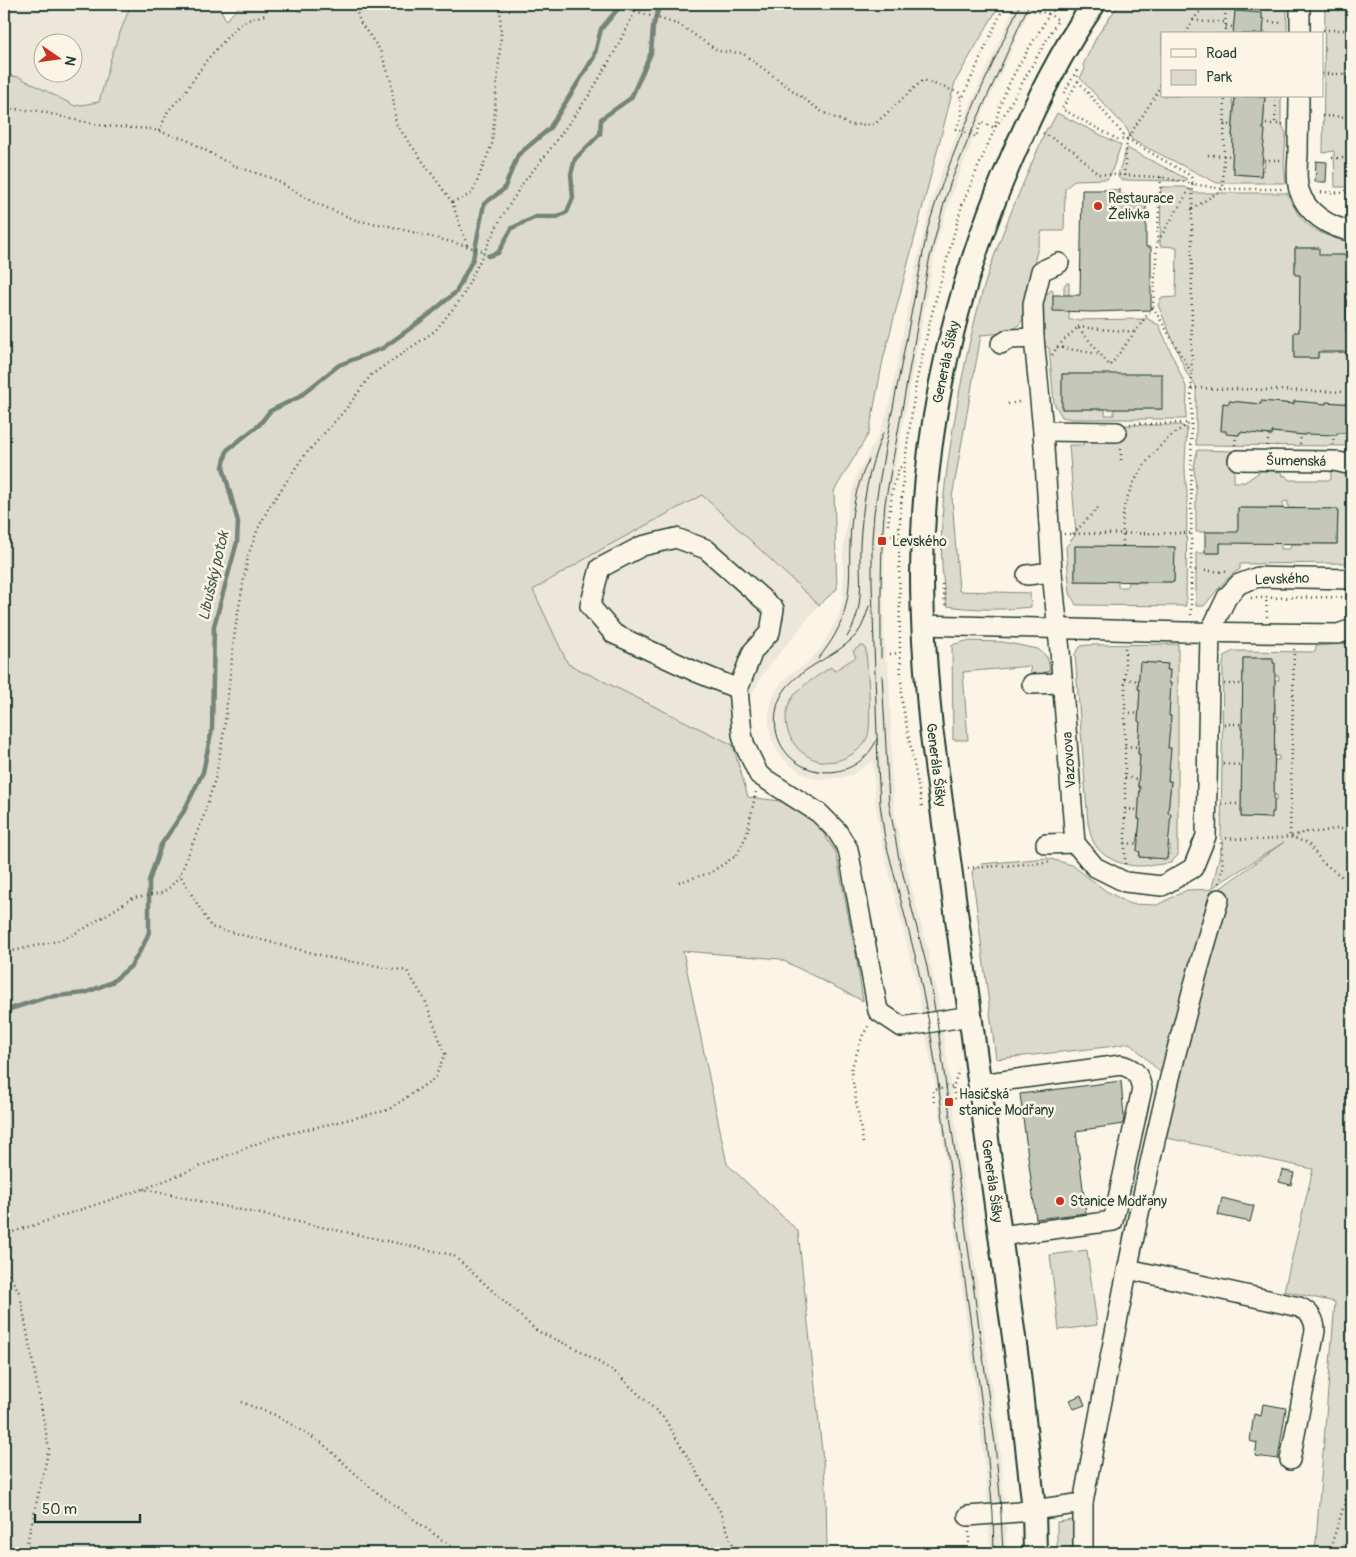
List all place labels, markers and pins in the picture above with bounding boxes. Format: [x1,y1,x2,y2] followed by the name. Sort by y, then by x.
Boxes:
[1108,190,1174,223] place label: Restaurace Želivka
[1092,200,1104,212] marker: Restaurace Želivka
[892,533,947,550] place label: Levského
[876,535,888,547] marker: Levského
[959,1086,1054,1119] place label: Hasičská stanice Modřany
[943,1096,955,1108] marker: Hasičská stanice Modřany
[1070,1193,1167,1210] place label: Stanice Modřany
[1054,1195,1066,1207] marker: Stanice Modřany

